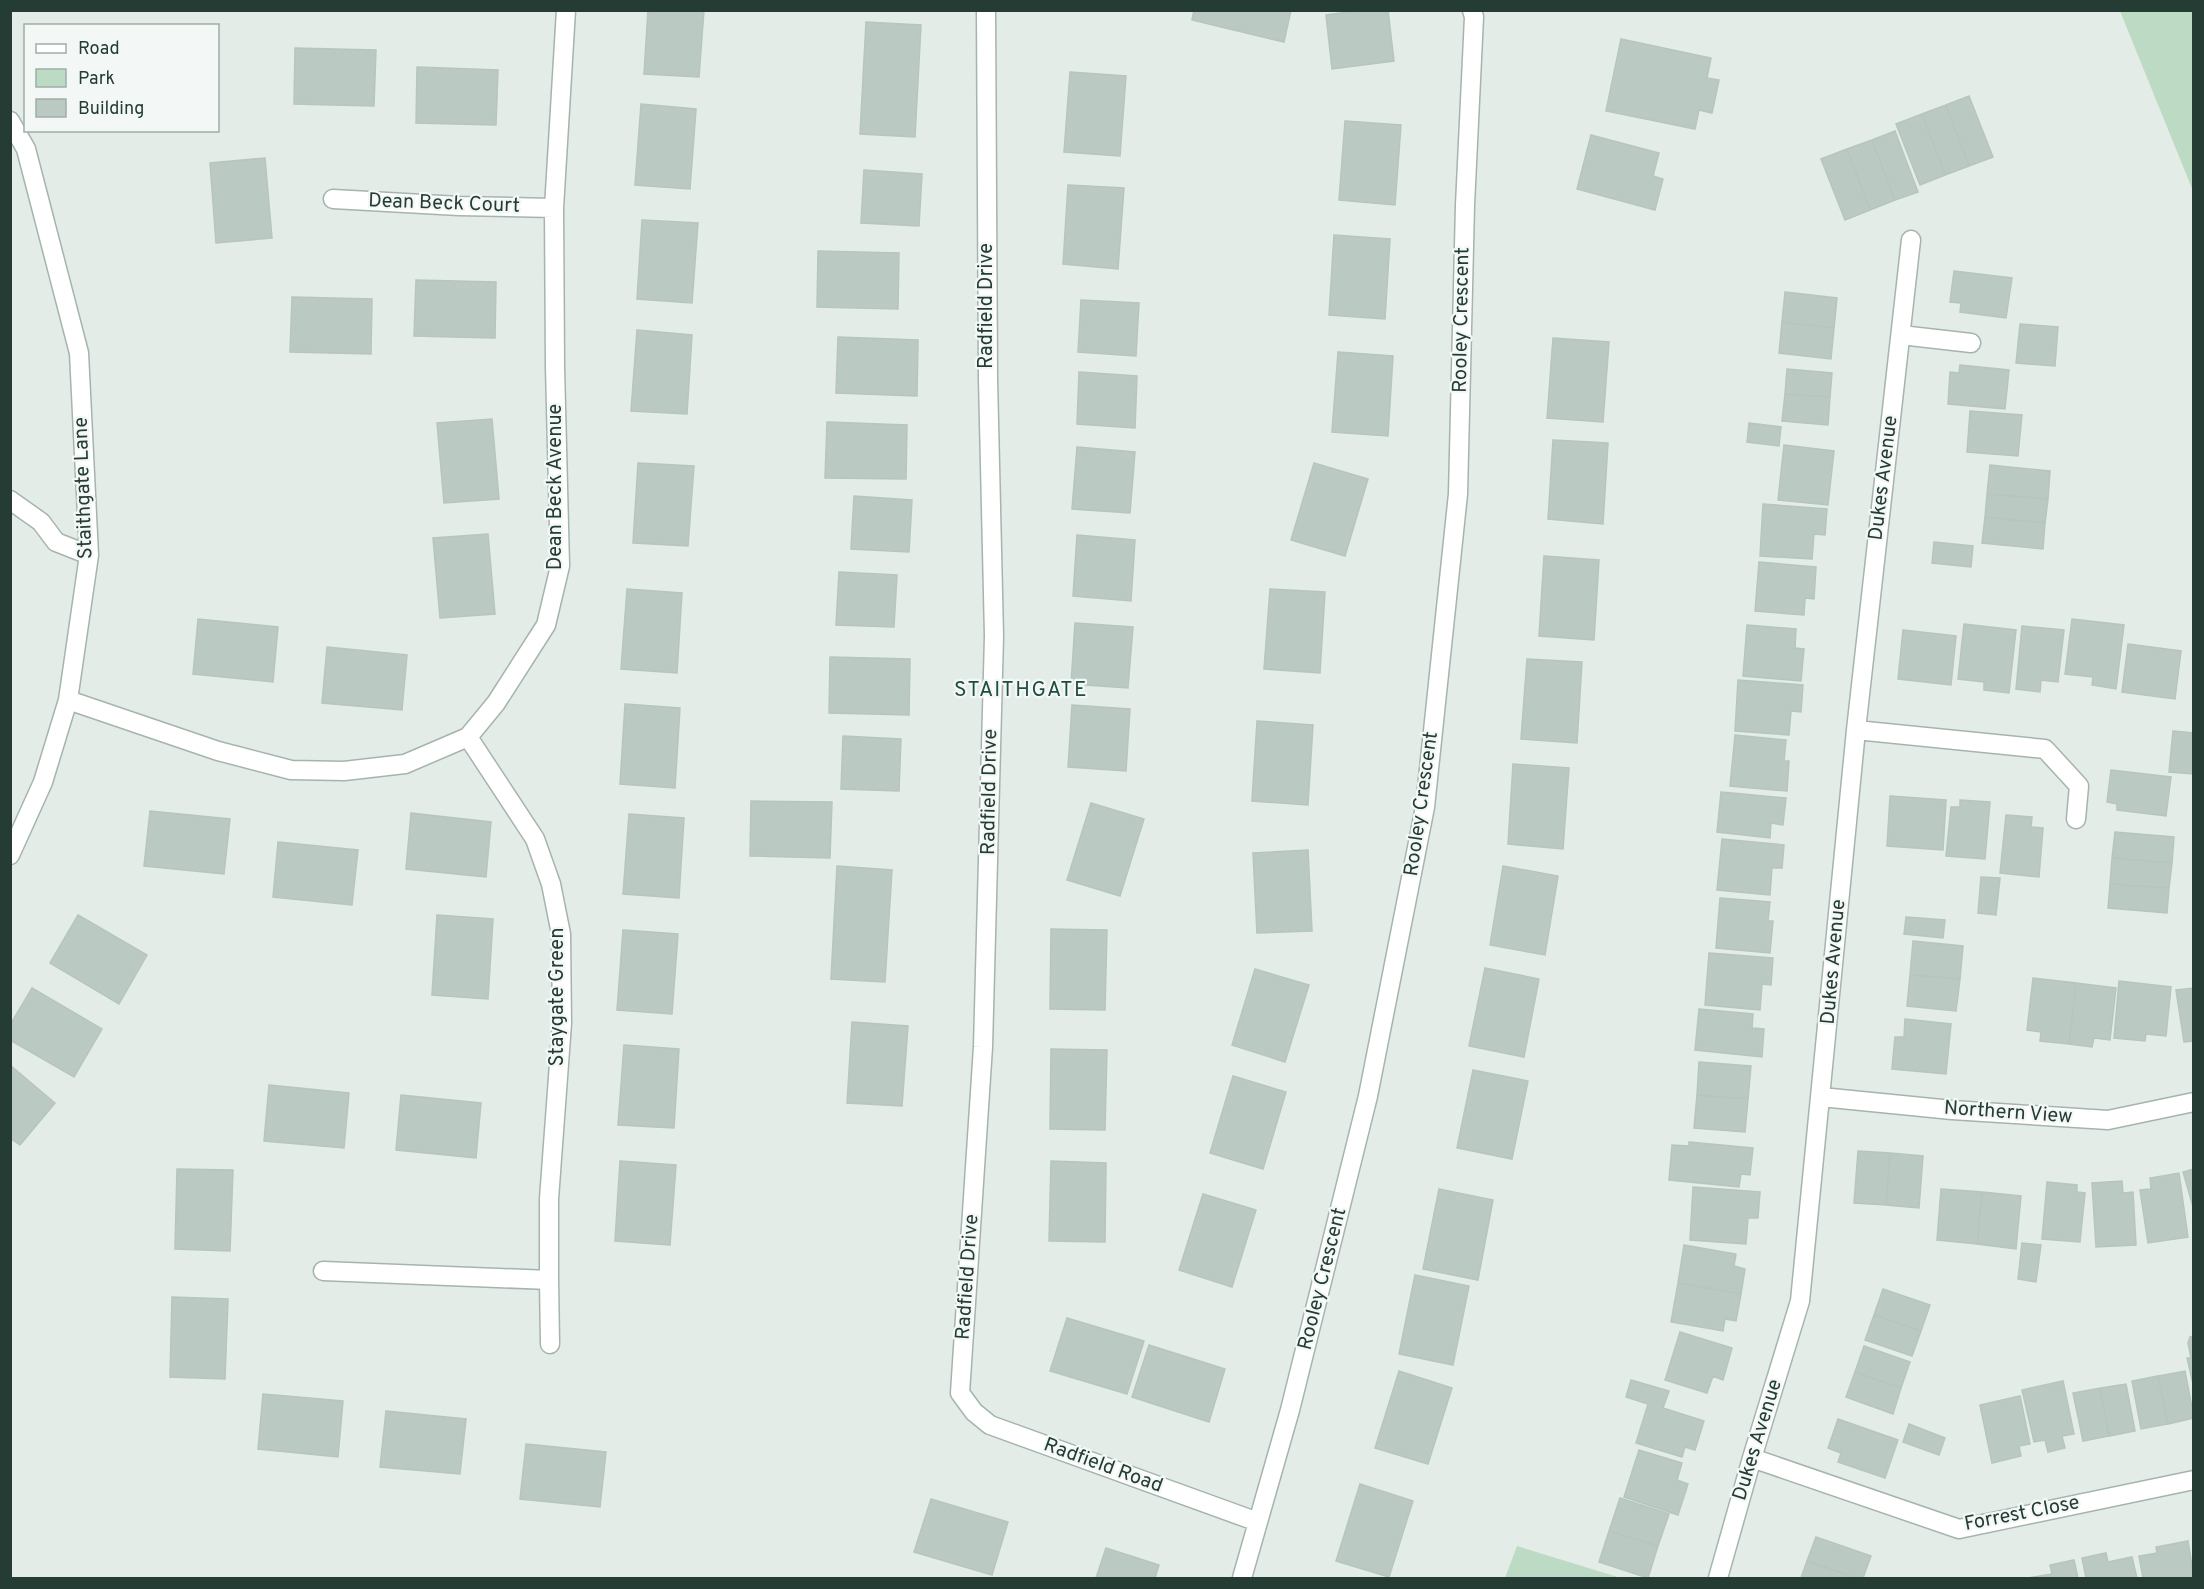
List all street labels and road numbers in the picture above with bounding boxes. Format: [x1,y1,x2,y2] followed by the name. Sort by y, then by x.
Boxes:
[368,188,520,220] street label: Dean Beck Court
[974,243,1000,369] street label: Radfield Drive
[1448,247,1476,393] street label: Rooley Crescent
[543,404,569,570] street label: Dean Beck Avenue
[1863,414,1905,542] street label: Dukes Avenue
[69,416,99,560] street label: Staithgate Lane
[976,729,1004,855] street label: Radfield Drive
[1399,730,1445,878] street label: Rooley Crescent
[1816,898,1852,1026] street label: Dukes Avenue
[545,928,571,1066] street label: Staygate Green
[1943,1096,2073,1130] street label: Northern View
[1293,1205,1353,1353] street label: Rooley Crescent
[951,1213,985,1341] street label: Radfield Drive
[1727,1376,1789,1504] street label: Dukes Avenue
[1040,1432,1166,1500] street label: Radfield Road
[1962,1490,2082,1538] street label: Forrest Close

